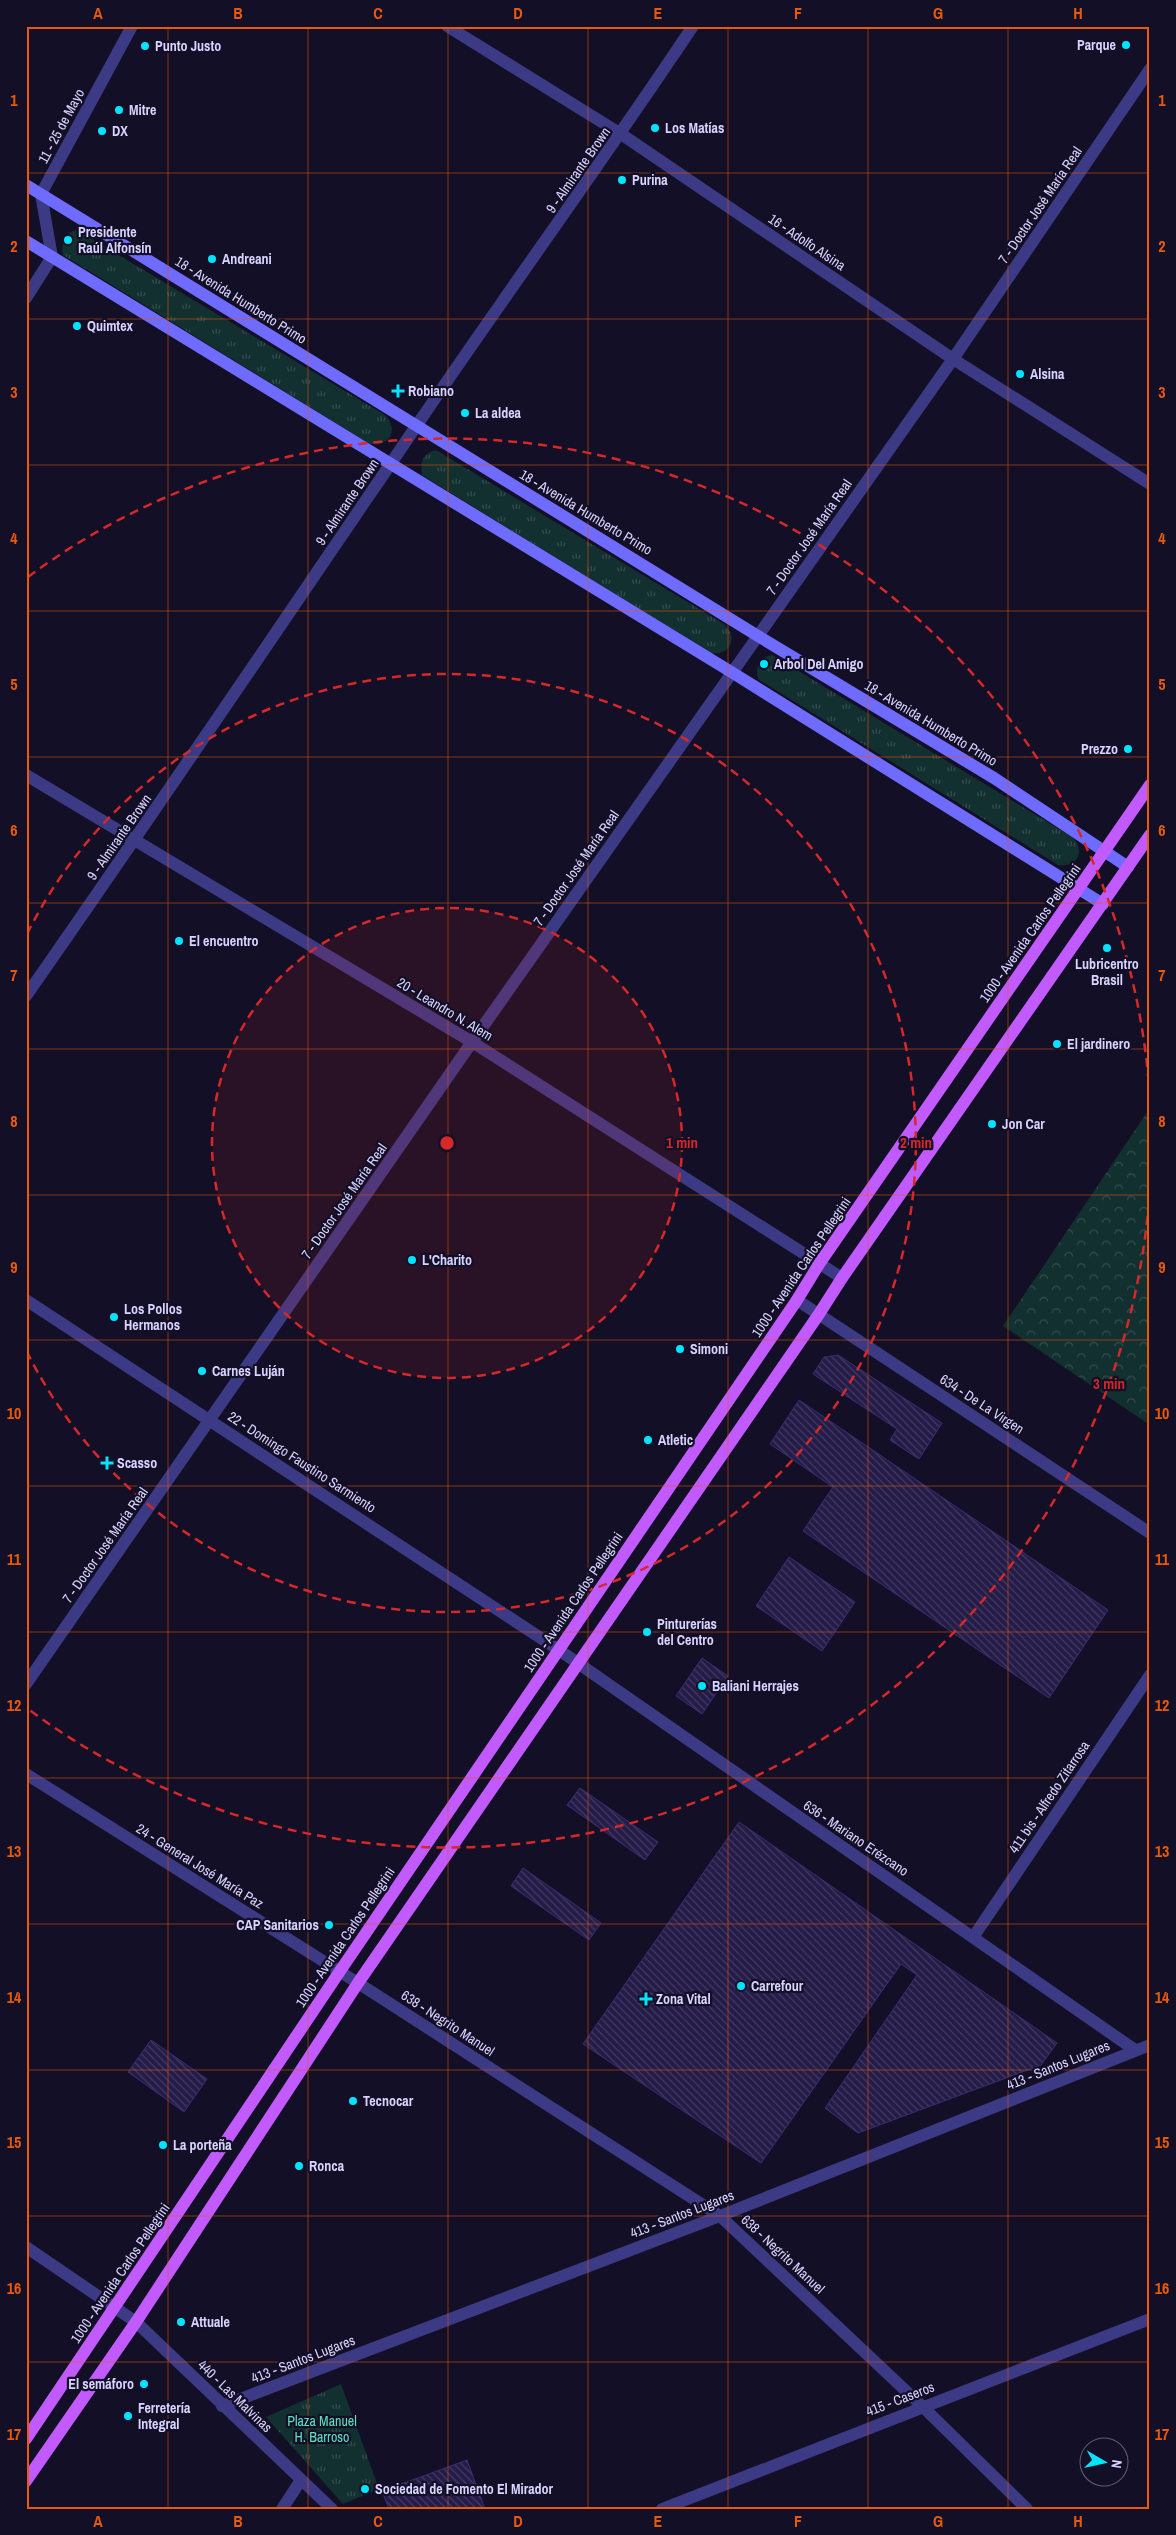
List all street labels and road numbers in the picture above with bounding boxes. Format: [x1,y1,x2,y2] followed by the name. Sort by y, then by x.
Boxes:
[34,86,88,166] street label: 11 - 25 de Mayo
[542,124,614,216] street label: 9 - Almirante Brown
[994,143,1086,267] street label: 7 - Doctor José María Real
[765,210,850,275] street label: 16 - Adolfo Alsina
[172,252,310,348] street label: 18 - Avenida Humberto Primo
[311,455,383,549] street label: 9 - Almirante Brown
[516,465,656,559] street label: 18 - Avenida Humberto Primo
[762,476,856,598] street label: 7 - Doctor José María Real
[861,676,1001,770] street label: 18 - Avenida Humberto Primo
[83,791,155,883] street label: 9 - Almirante Brown
[529,807,623,929] street label: 7 - Doctor José María Real
[975,860,1085,1006] street label: 1000 - Avenida Carlos Pellegrini
[394,973,496,1045] street label: 20 - Leandro N. Alem
[297,1140,391,1262] street label: 7 - Doctor José María Real
[747,1194,855,1340] street label: 1000 - Avenida Carlos Pellegrini
[937,1370,1027,1438] street label: 634 - De La Virgen
[225,1407,379,1517] street label: 22 - Domingo Faustino Sarmiento
[58,1484,152,1606] street label: 7 - Doctor José María Real
[519,1529,627,1675] street label: 1000 - Avenida Carlos Pellegrini
[1005,1737,1094,1857] street label: 411 bis - Alfredo Zitarrosa
[800,1796,912,1880] street label: 636 - Mariano Erézcano
[133,1819,267,1913] street label: 24 - General José María Paz
[291,1864,399,2010] street label: 1000 - Avenida Carlos Pellegrini
[398,1986,498,2060] street label: 638 - Negrito Manuel
[1004,2036,1112,2094] street label: 413 - Santos Lugares
[628,2186,737,2242] street label: 413 - Santos Lugares
[66,2200,174,2346] street label: 1000 - Avenida Carlos Pellegrini
[737,2211,829,2297] street label: 638 - Negrito Manuel
[249,2331,358,2387] street label: 413 - Santos Lugares
[194,2356,276,2436] street label: 440 - Las Malvinas
[863,2378,937,2420] street label: 415 - Caseros

